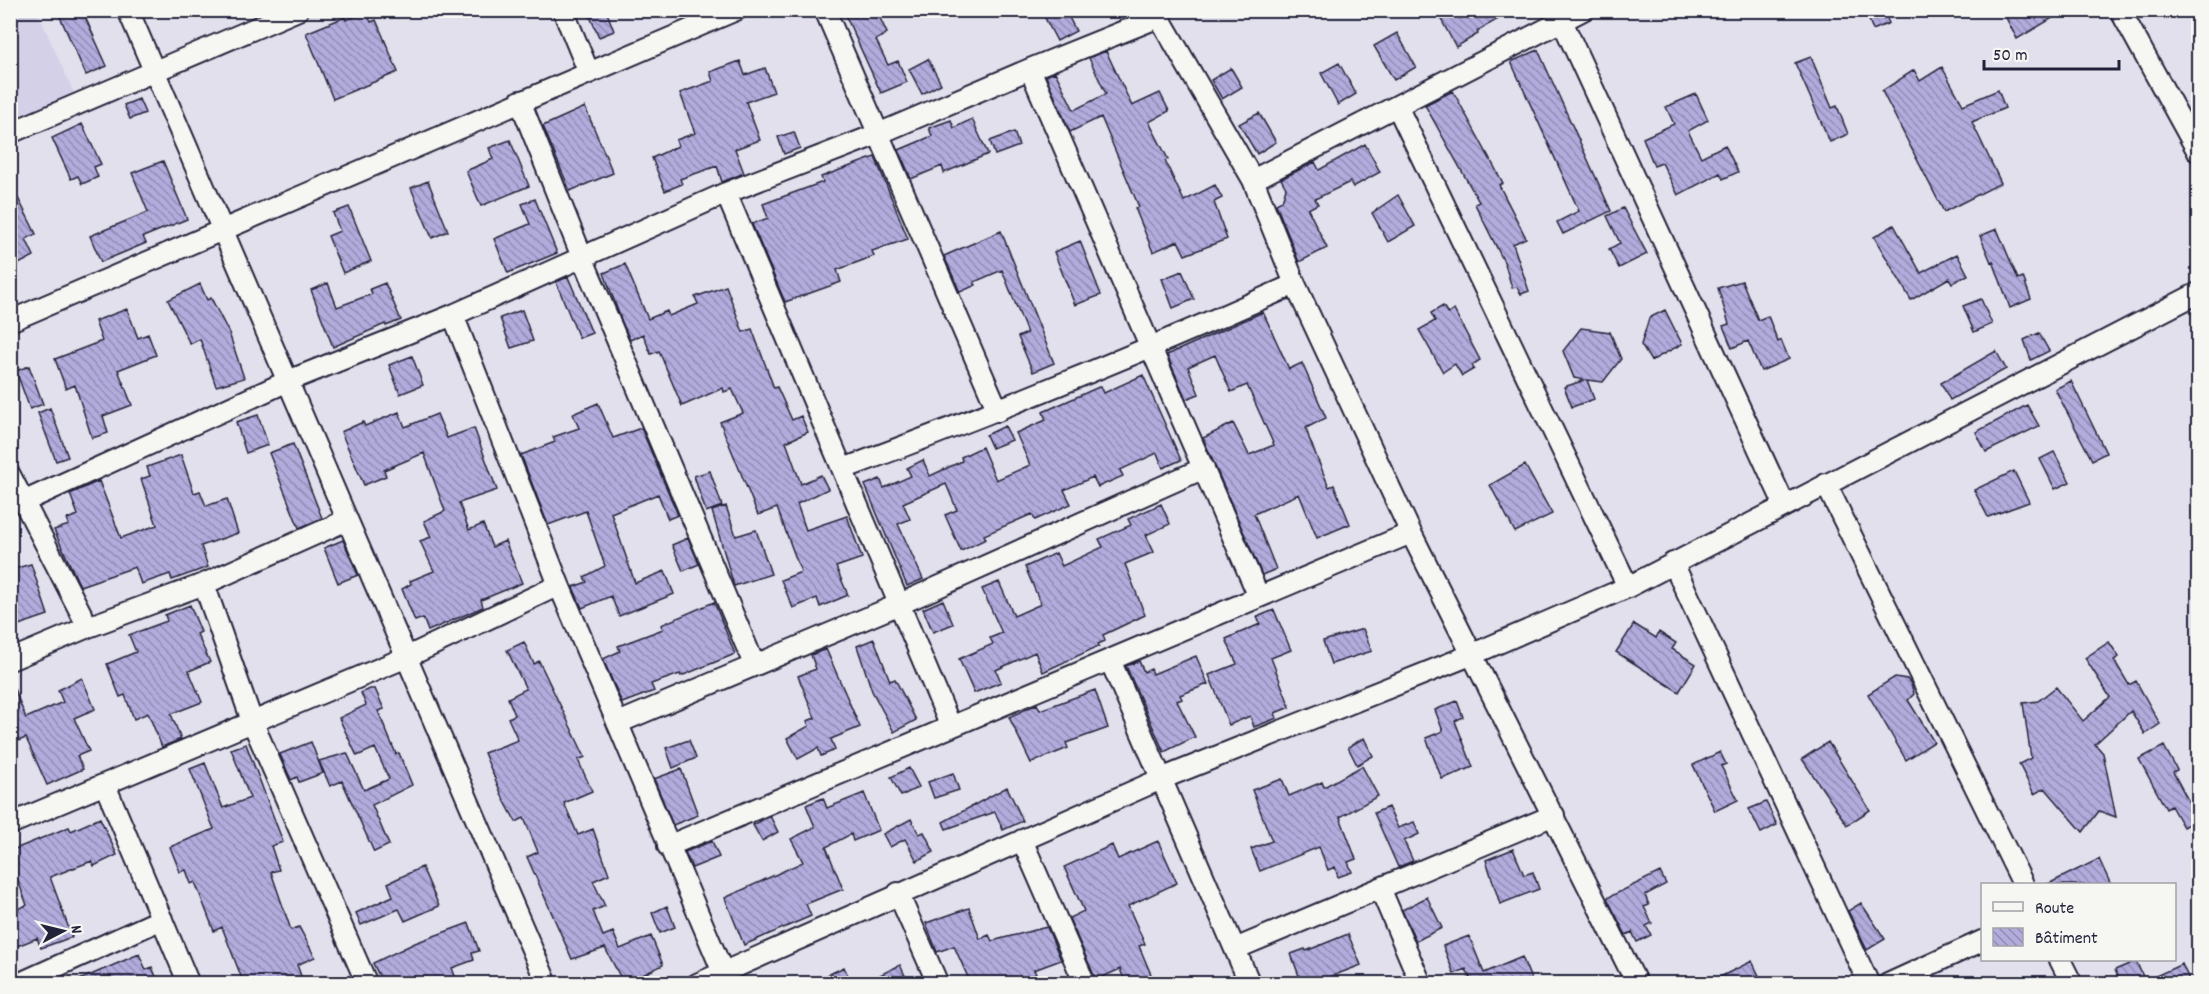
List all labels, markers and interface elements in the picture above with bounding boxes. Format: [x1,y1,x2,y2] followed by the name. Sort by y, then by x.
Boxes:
[1984,33,2119,71] scale bar
[1993,44,2028,69] text: 50 m
[1981,883,2176,961] legend
[2035,897,2074,922] text: Route
[33,901,93,961] north arrow
[64,924,87,935] text: N
[2035,927,2098,952] text: Bâtiment

